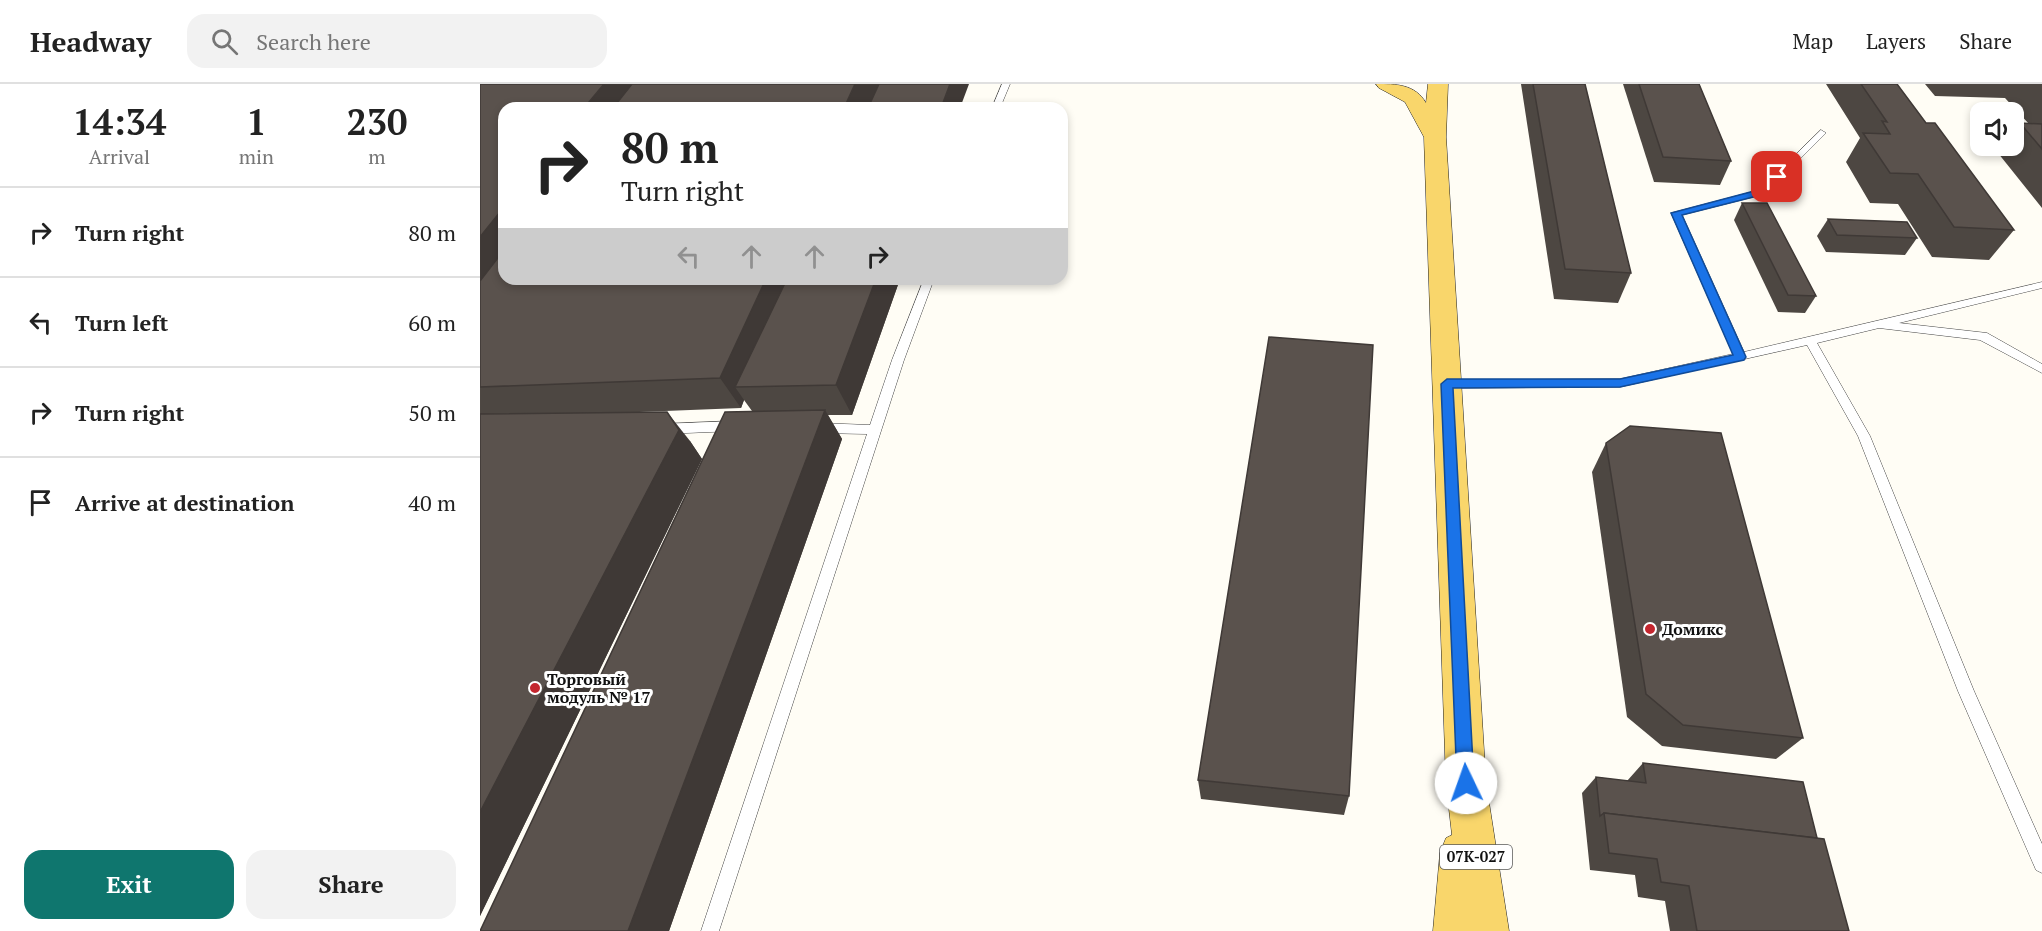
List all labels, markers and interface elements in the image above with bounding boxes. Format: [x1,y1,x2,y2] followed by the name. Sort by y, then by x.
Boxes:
[187,14,607,68] search box
[30,23,151,60] text: Headway
[208,25,241,58] icon: search
[256,27,371,56] text: Search here
[1792,27,1833,55] text: Map
[1866,27,1926,55] text: Layers
[1959,27,2012,55] text: Share
[73,98,166,145] text: 14:34
[246,98,267,145] text: 1
[346,98,407,145] text: 230
[1970,102,2024,156] map controls
[1970,102,2024,156] button: sound
[621,119,719,175] text: 80 m
[522,126,600,204] icon: right
[89,143,150,170] text: Arrival
[239,143,274,170] text: min
[368,143,386,170] text: m
[1751,151,1802,202] pin
[1760,160,1793,193] icon: arrive
[621,173,744,209] text: Turn right
[24,216,57,249] icon: right
[75,218,184,247] text: Turn right
[408,218,456,247] text: 80 m
[672,240,705,273] icon: left
[735,240,768,273] icon: ahead
[798,240,831,273] icon: ahead
[861,240,894,273] icon: right
[24,306,57,339] icon: left
[75,308,168,337] text: Turn left
[408,308,456,337] text: 60 m
[24,396,57,429] icon: right
[75,398,184,427] text: Turn right
[408,398,456,427] text: 50 m
[24,486,57,519] icon: arrive
[75,488,294,517] text: Arrive at destination
[408,488,456,517] text: 40 m
[1662,618,1724,640] place label: Домикс
[1643,622,1657,636] marker: Домикс
[547,668,650,708] place label: Торговый модуль № 17
[528,681,542,695] marker: Торговый модуль № 17
[1434,751,1498,815] position arrow
[1440,845,1512,869] road number: 07К-027
[24,850,234,919] button: Exit
[246,850,456,919] button: Share

